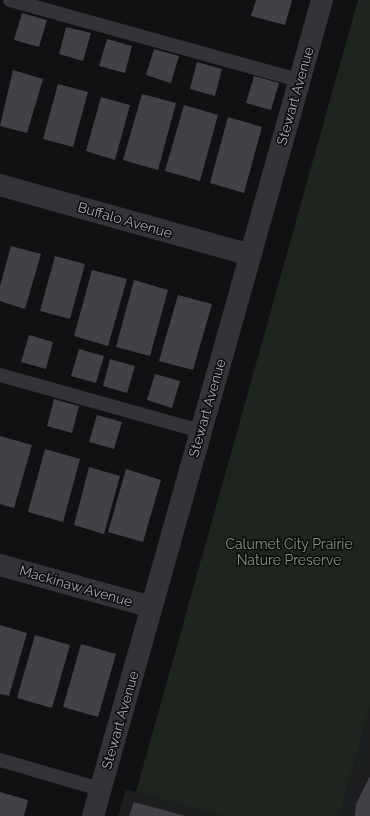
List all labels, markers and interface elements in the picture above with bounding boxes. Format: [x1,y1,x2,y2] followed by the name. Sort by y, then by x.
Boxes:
[273,45,317,147] street label: Stewart Avenue
[75,198,175,242] street label: Buffalo Avenue
[185,357,229,459] street label: Stewart Avenue
[225,536,353,568] park label: Calumet City Prairie Nature Preserve
[17,562,135,610] street label: Mackinaw Avenue
[98,669,142,771] street label: Stewart Avenue

